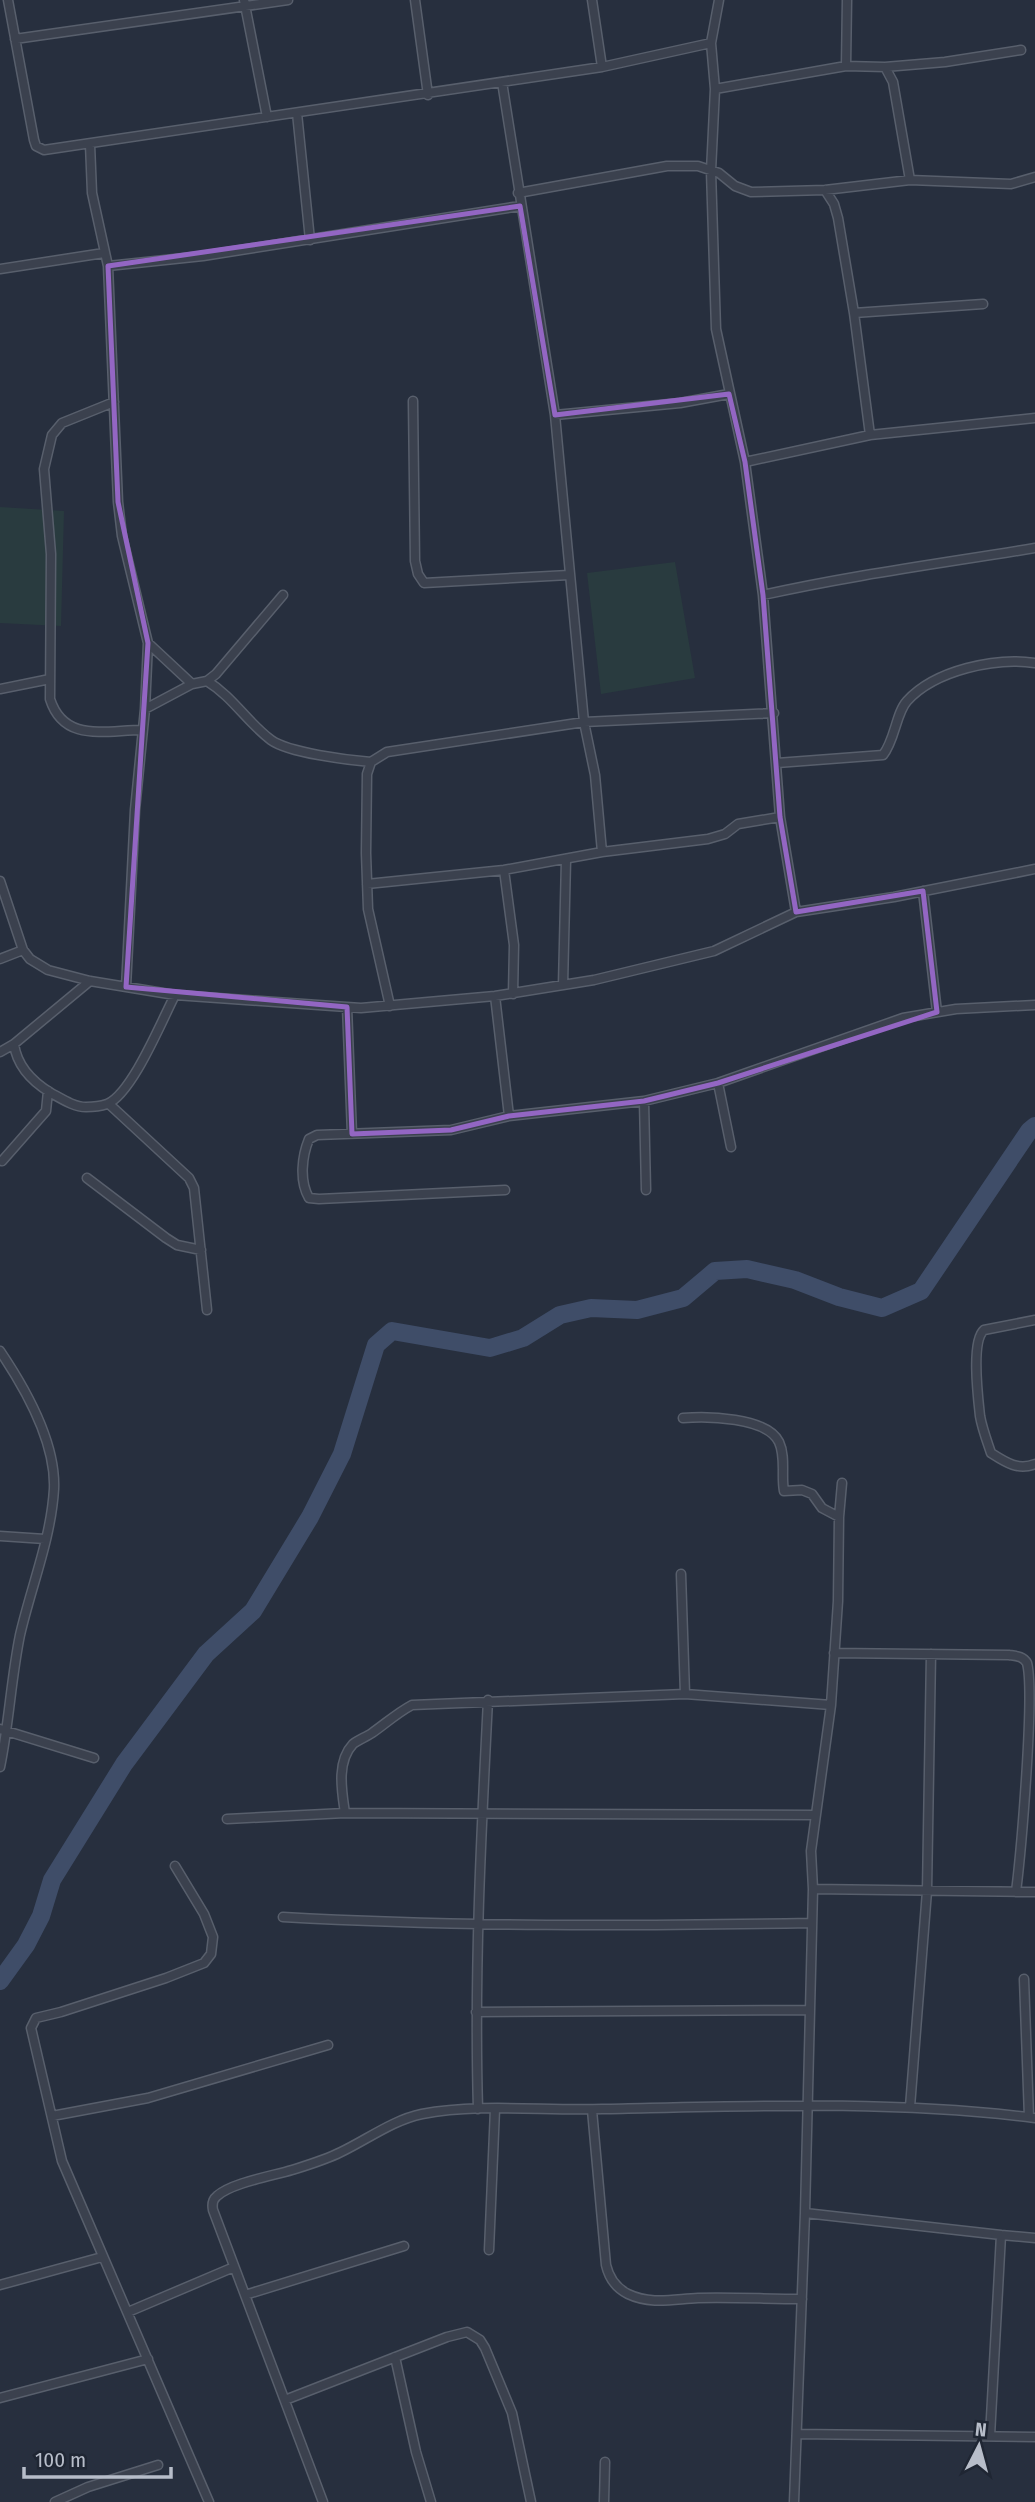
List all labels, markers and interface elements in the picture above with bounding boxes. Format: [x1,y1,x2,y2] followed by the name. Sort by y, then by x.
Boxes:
[944,2411,1014,2481] north arrow
[974,2418,988,2442] text: N
[24,2436,172,2480] scale bar
[35,2447,86,2473] text: 100 m

